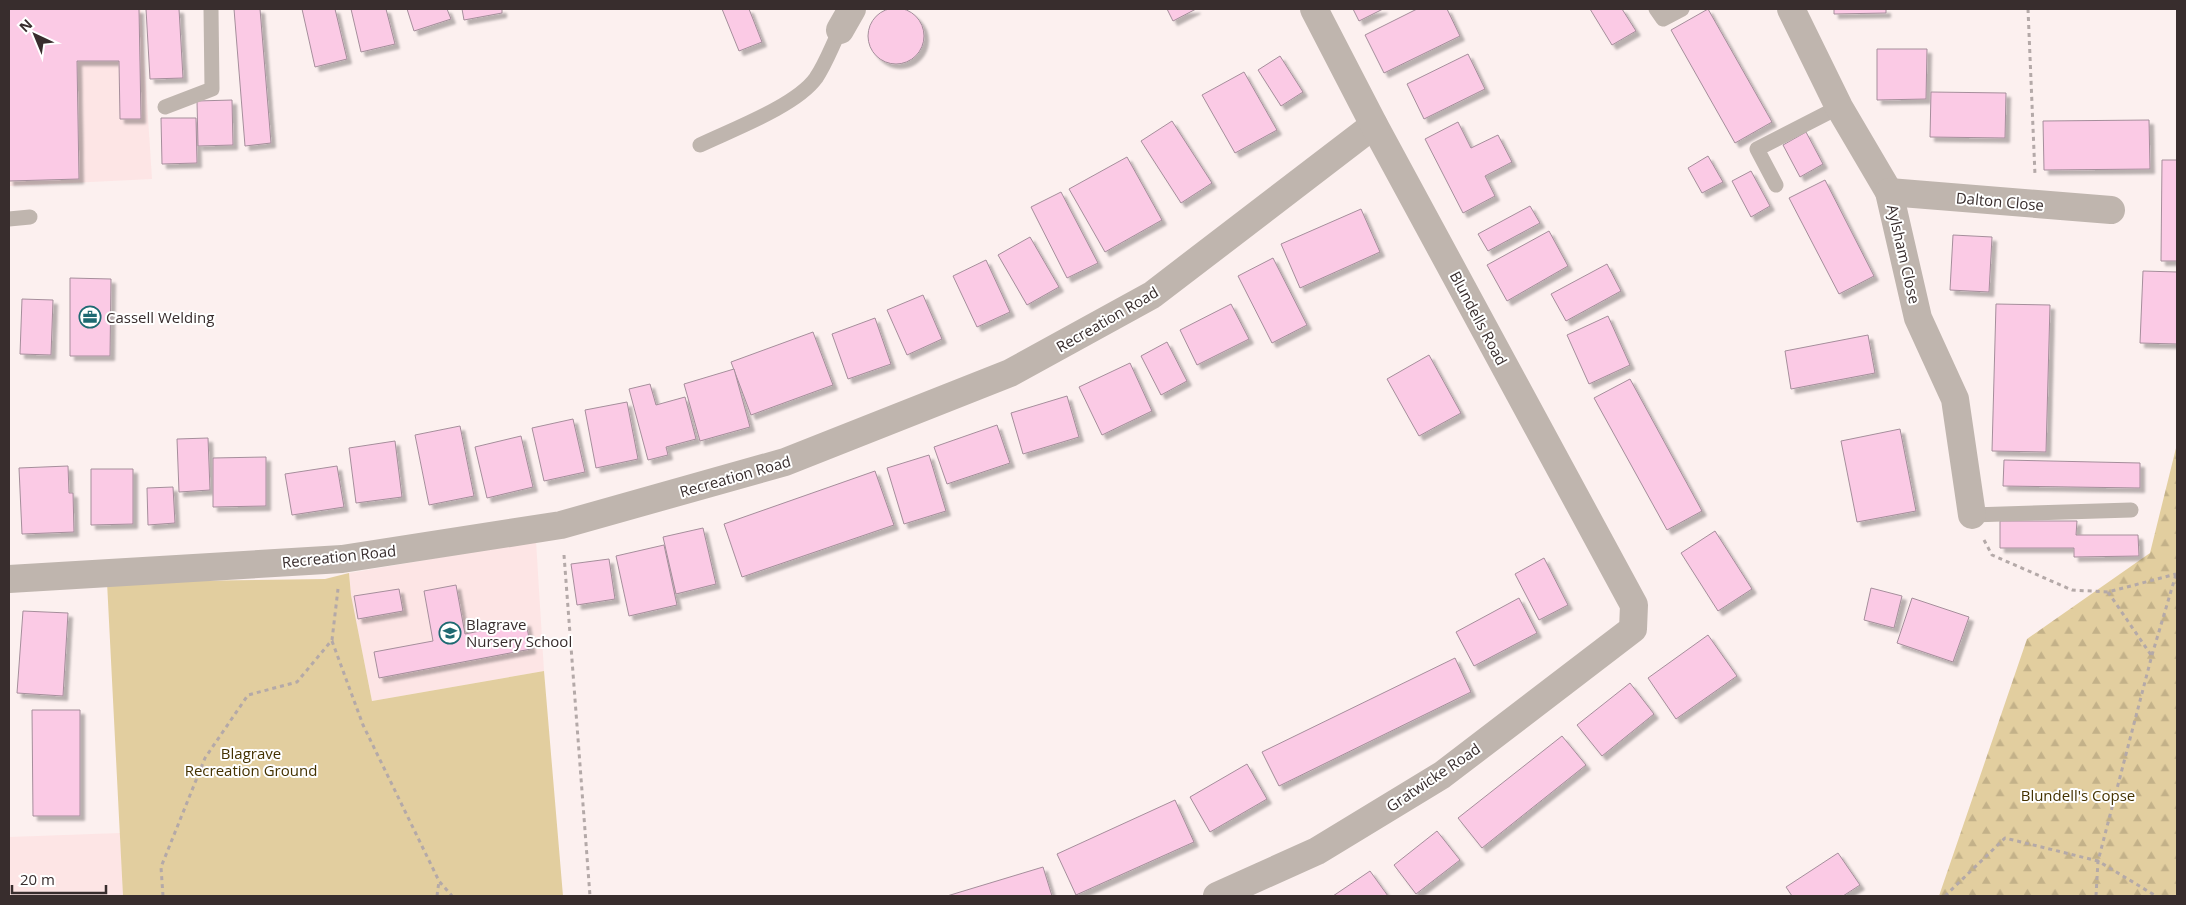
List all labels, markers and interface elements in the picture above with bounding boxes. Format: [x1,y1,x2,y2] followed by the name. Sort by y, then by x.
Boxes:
[10,10,60,60] north arrow
[15,14,36,36] text: N
[1955,187,2045,215] street label: Dalton Close
[1883,202,1925,306] street label: Aylsham Close
[1446,267,1512,369] street label: Blundells Road
[1052,282,1162,356] street label: Recreation Road
[78,305,102,329] office icon: Cassell Welding
[106,307,214,327] place label: Cassell Welding
[677,451,793,501] street label: Recreation Road
[281,540,397,572] street label: Recreation Road
[466,614,572,651] place label: Blagrave Nursery School
[438,621,462,645] school or university icon: Blagrave Nursery School
[1382,738,1484,816] street label: Gratwicke Road
[185,743,317,780] park label: Blagrave Recreation Ground
[2021,785,2135,805] park label: Blundell's Copse
[12,862,106,894] scale bar
[20,869,55,889] text: 20 m

